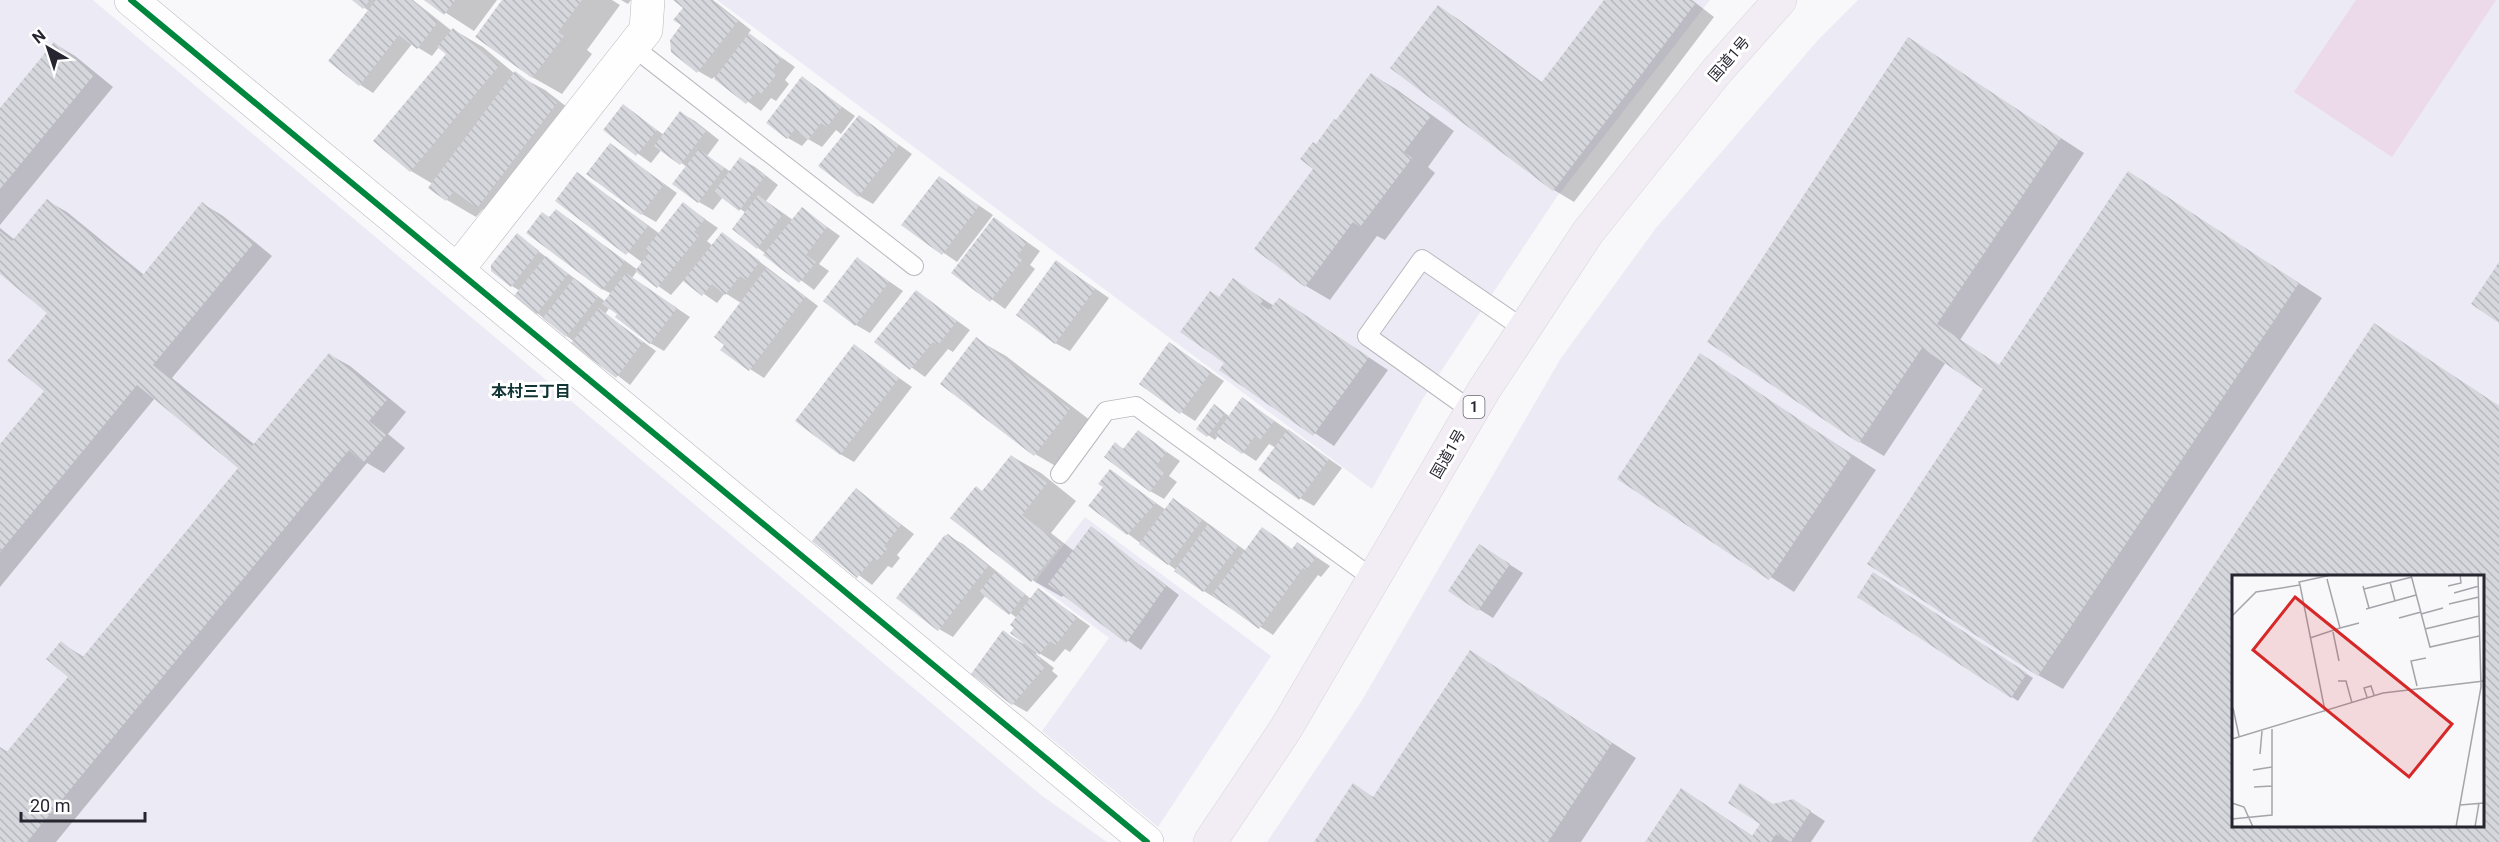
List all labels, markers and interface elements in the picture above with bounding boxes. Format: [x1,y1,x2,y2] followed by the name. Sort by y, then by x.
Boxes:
[18,18,78,78] north arrow
[29,26,49,48] text: N
[1705,33,1753,85] street label: 国道1号
[491,382,571,401] district label: 本村三丁目
[1464,396,1484,418] road number: 1
[1427,426,1469,482] street label: 国道1号
[2232,575,2484,827] inset map
[21,785,146,823] scale bar
[30,795,70,816] text: 20 m

